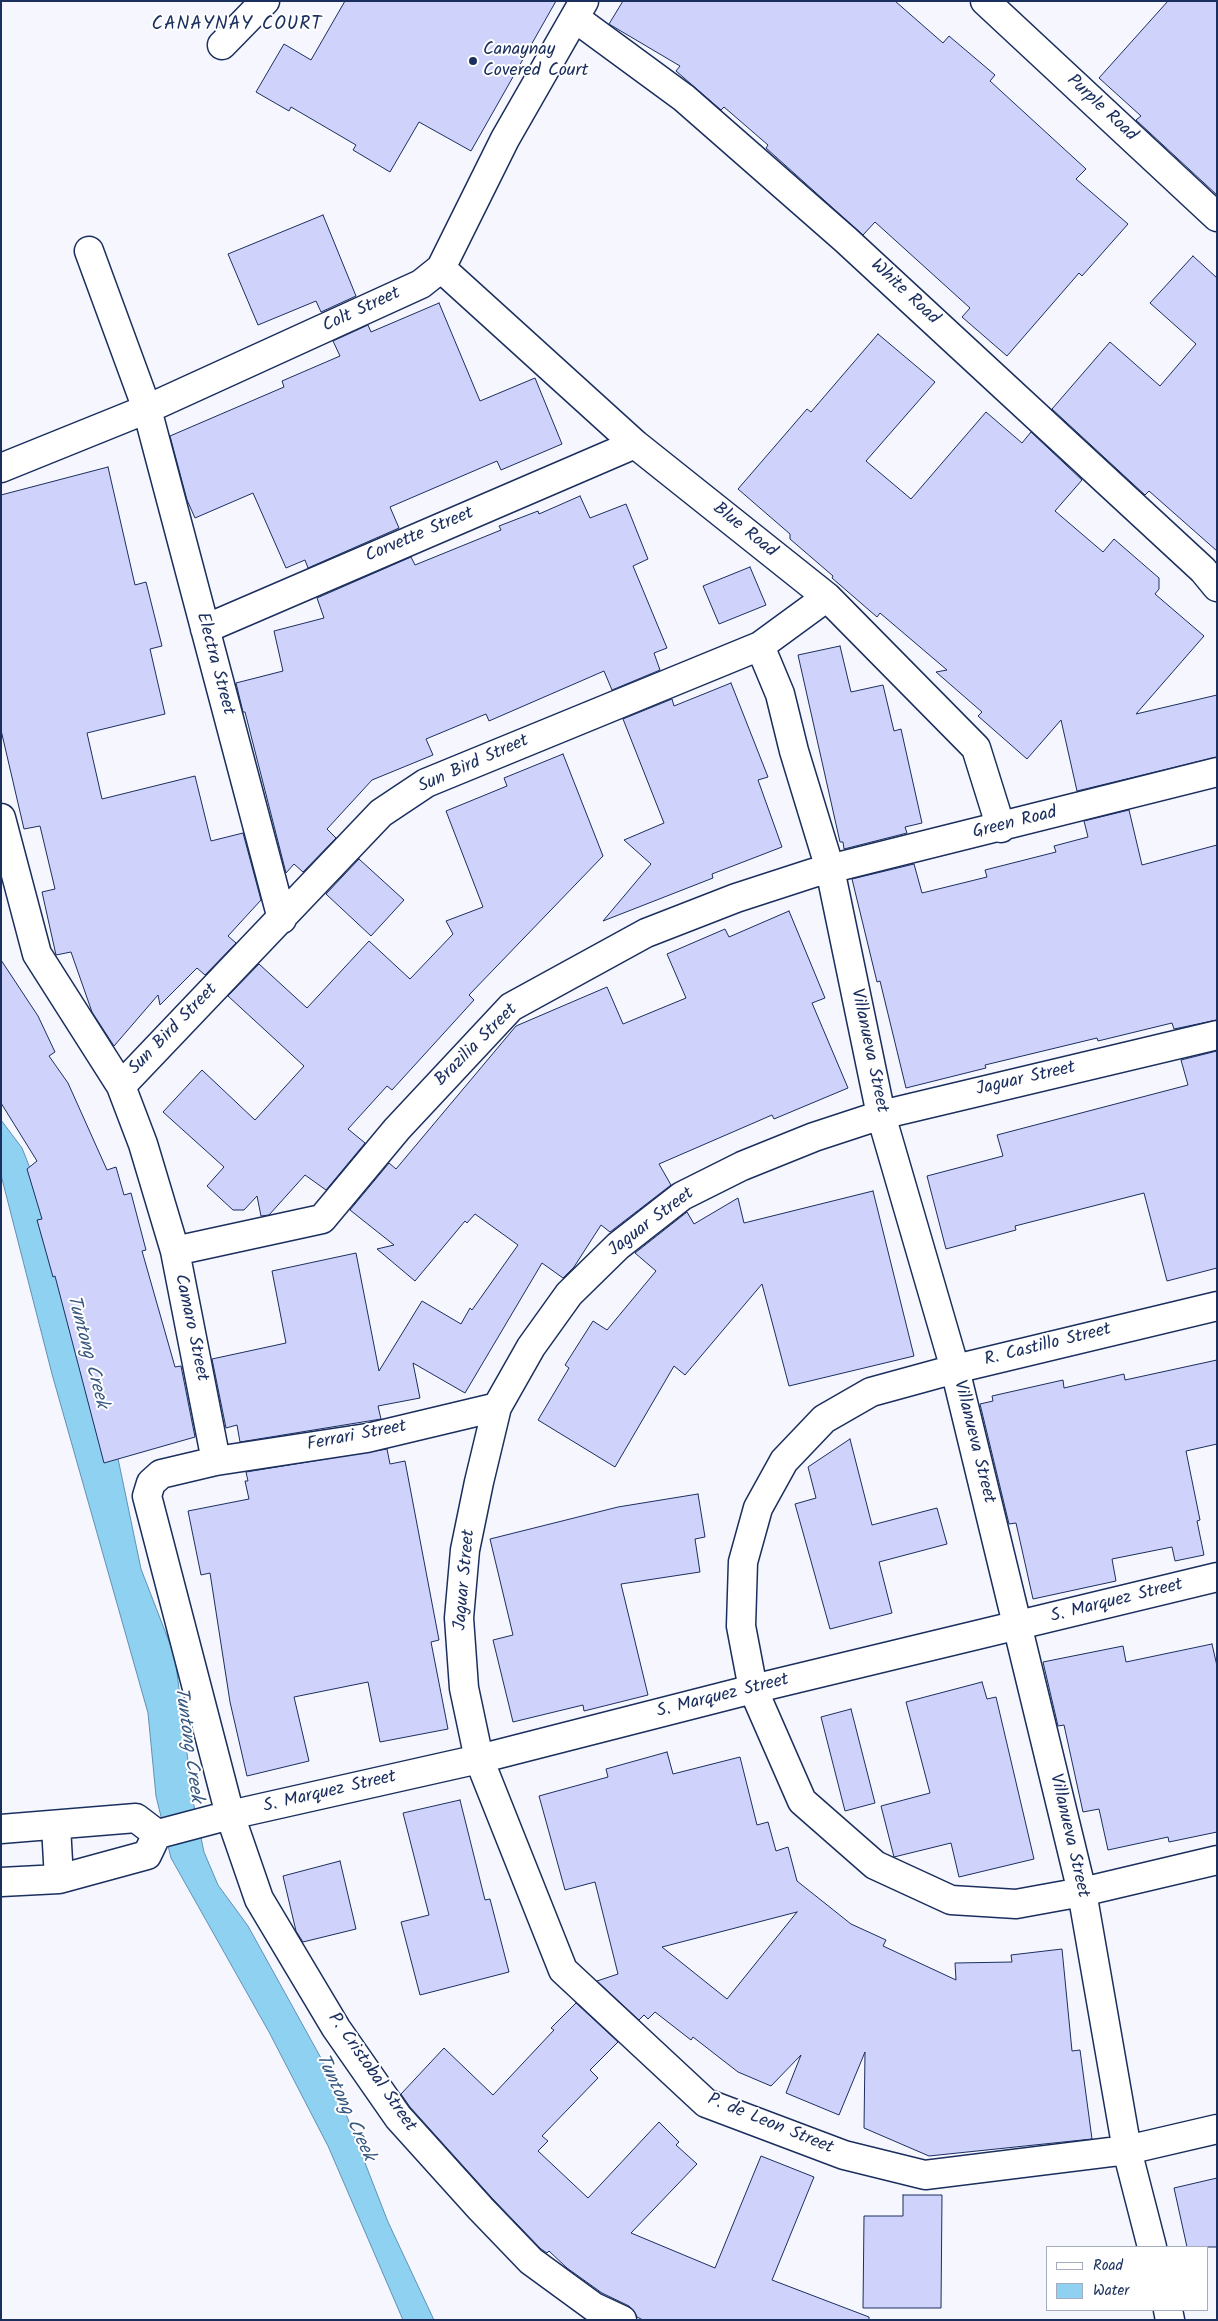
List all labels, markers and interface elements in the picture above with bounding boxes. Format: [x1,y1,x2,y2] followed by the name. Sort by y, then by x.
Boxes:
[150,15,324,37] district label: CANAYNAY COURT
[483,40,588,82] place label: Canaynay Covered Court
[467,55,479,67] marker: Canaynay Covered Court
[1061,71,1141,147] street label: Purple Road
[865,256,943,330] street label: White Road
[320,284,404,338] street label: Colt Street
[708,499,780,563] street label: Blue Road
[363,503,477,569] street label: Corvette Street
[190,610,238,718] street label: Electra Street
[415,731,533,799] street label: Sun Bird Street
[971,803,1059,845] street label: Green Road
[125,980,223,1080] street label: Sun Bird Street
[844,987,892,1115] street label: Villanueva Street
[431,1000,523,1092] street label: Brazilia Street
[974,1058,1078,1102] street label: Jaguar Street
[605,1184,699,1262] street label: Jaguar Street
[168,1272,212,1384] street label: Camaro Street
[60,1293,112,1411] water label: Tuntong Creek
[982,1320,1114,1372] street label: R. Castillo Street
[947,1378,999,1506] street label: Villanueva Street
[305,1417,409,1457] street label: Ferrari Street
[451,1529,481,1631] street label: Jaguar Street
[1049,1575,1185,1629] street label: S. Marquez Street
[655,1670,791,1724] street label: S. Marquez Street
[168,1686,206,1804] water label: Tuntong Creek
[261,1767,399,1819] street label: S. Marquez Street
[1043,1772,1093,1900] street label: Villanueva Street
[322,2009,420,2137] street label: P. Cristobal Street
[309,2051,379,2165] water label: Tuntong Creek
[704,2090,836,2160] street label: P. de Leon Street
[1046,2246,1208,2311] legend
[1093,2254,1123,2278] text: Road
[1093,2279,1129,2303] text: Water

